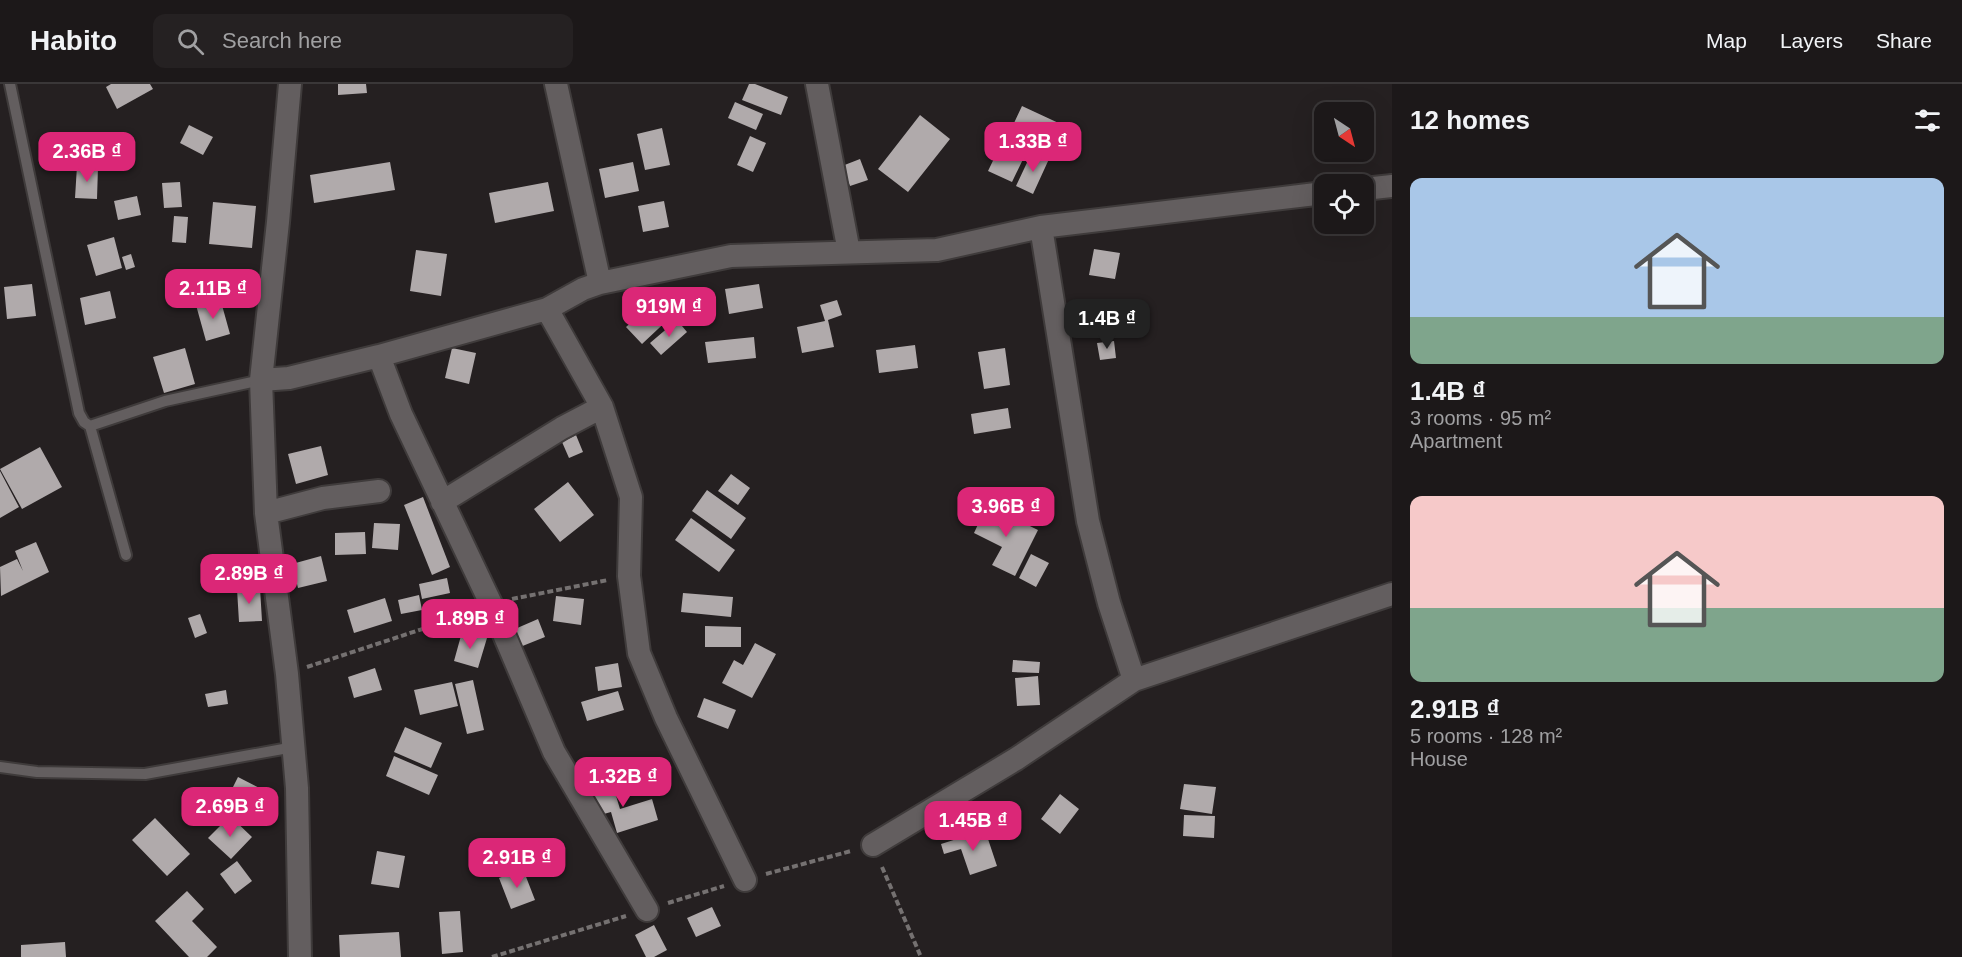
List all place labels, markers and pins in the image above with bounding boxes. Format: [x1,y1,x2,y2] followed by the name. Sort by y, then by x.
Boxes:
[978,122,1088,173] pin: 1.33B ₫
[32,132,142,183] pin: 2.36B ₫
[158,269,268,320] pin: 2.11B ₫
[620,287,718,338] pin: 919M ₫
[1058,299,1156,350] pin: 1.4B ₫
[951,487,1061,538] pin: 3.96B ₫
[194,554,304,605] pin: 2.89B ₫
[415,599,525,650] pin: 1.89B ₫
[568,757,678,808] pin: 1.32B ₫
[175,787,285,838] pin: 2.69B ₫
[918,801,1028,852] pin: 1.45B ₫
[462,838,572,889] pin: 2.91B ₫

